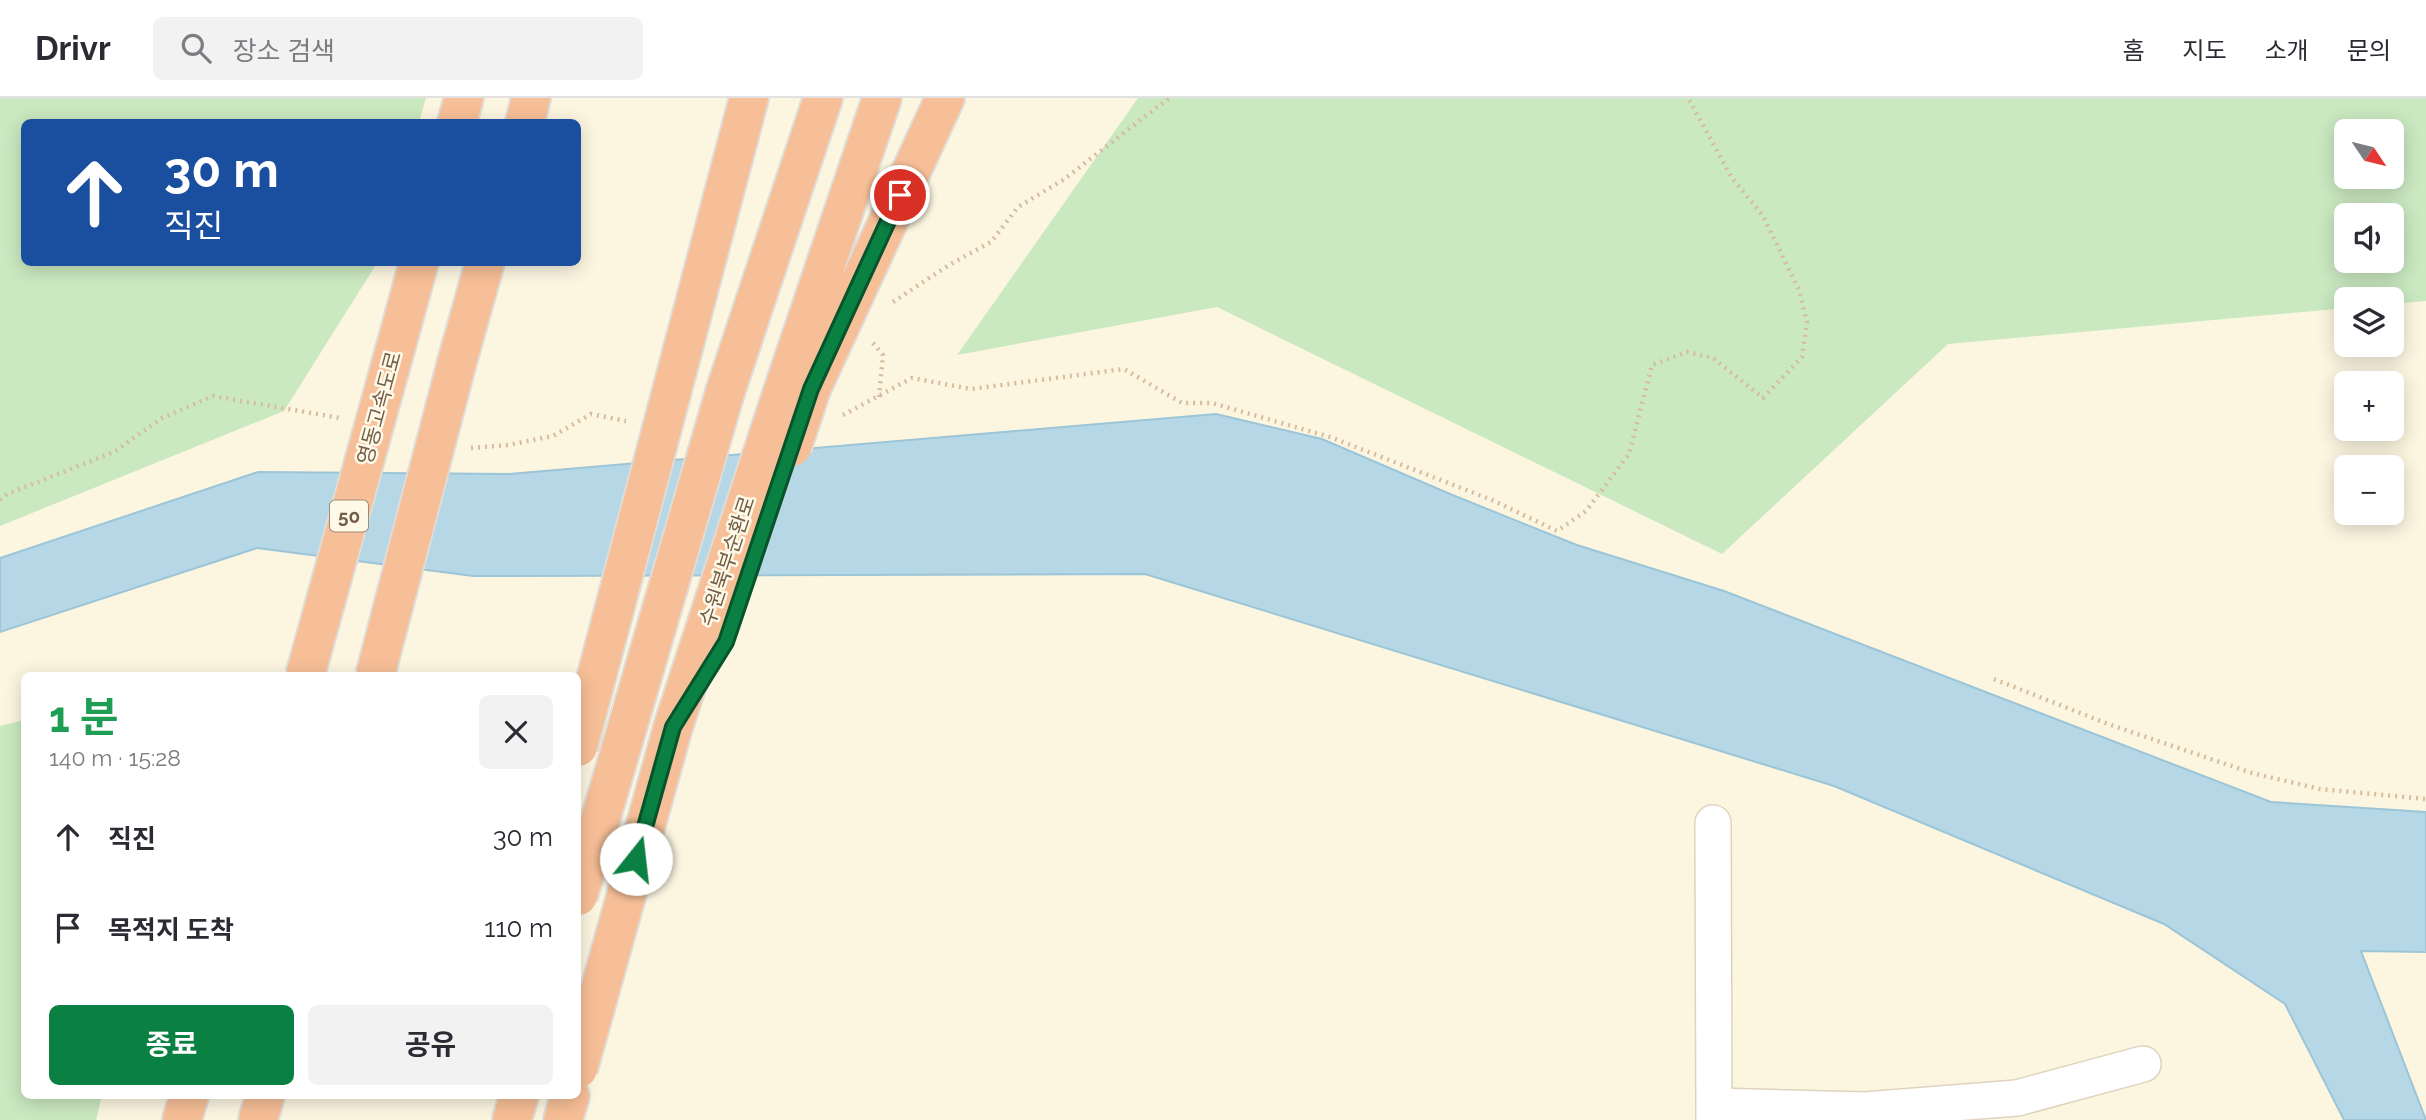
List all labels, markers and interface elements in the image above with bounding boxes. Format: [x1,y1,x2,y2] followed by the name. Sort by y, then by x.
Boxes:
[153,17,643,80] search box
[35,29,111,68] text: Drivr
[177,29,215,67] icon: search
[233,36,335,66] text: 장소 검색
[2122,36,2144,65] text: 홈
[2182,36,2227,65] text: 지도
[2265,36,2309,65] text: 소개
[2347,36,2391,65] text: 문의
[2334,119,2404,189] north arrow
[2334,119,2404,525] map controls
[164,141,279,198] text: 30 m
[49,147,140,238] icon: ahead
[870,165,930,225] pin
[881,176,919,214] icon: arrive
[2334,203,2404,273] button: sound
[164,207,223,244] text: 직진
[2334,287,2404,357] button: layers
[352,349,406,467] street label: 영동고속도로
[2334,371,2404,441] button: +
[2334,455,2404,525] button: −
[694,493,760,629] street label: 수원북부순환로
[330,500,368,532] road number: 50
[49,693,118,742] text: 1 분
[479,695,553,769] button: close
[49,744,181,771] text: 140 m · 15:28
[49,818,87,856] icon: ahead
[493,822,553,852] text: 30 m
[599,822,673,896] position arrow
[108,824,156,854] text: 직진
[49,909,87,947] icon: arrive
[484,913,553,943] text: 110 m
[108,915,234,945] text: 목적지 도착
[49,1005,294,1085] button: 종료
[308,1005,553,1085] button: 공유

